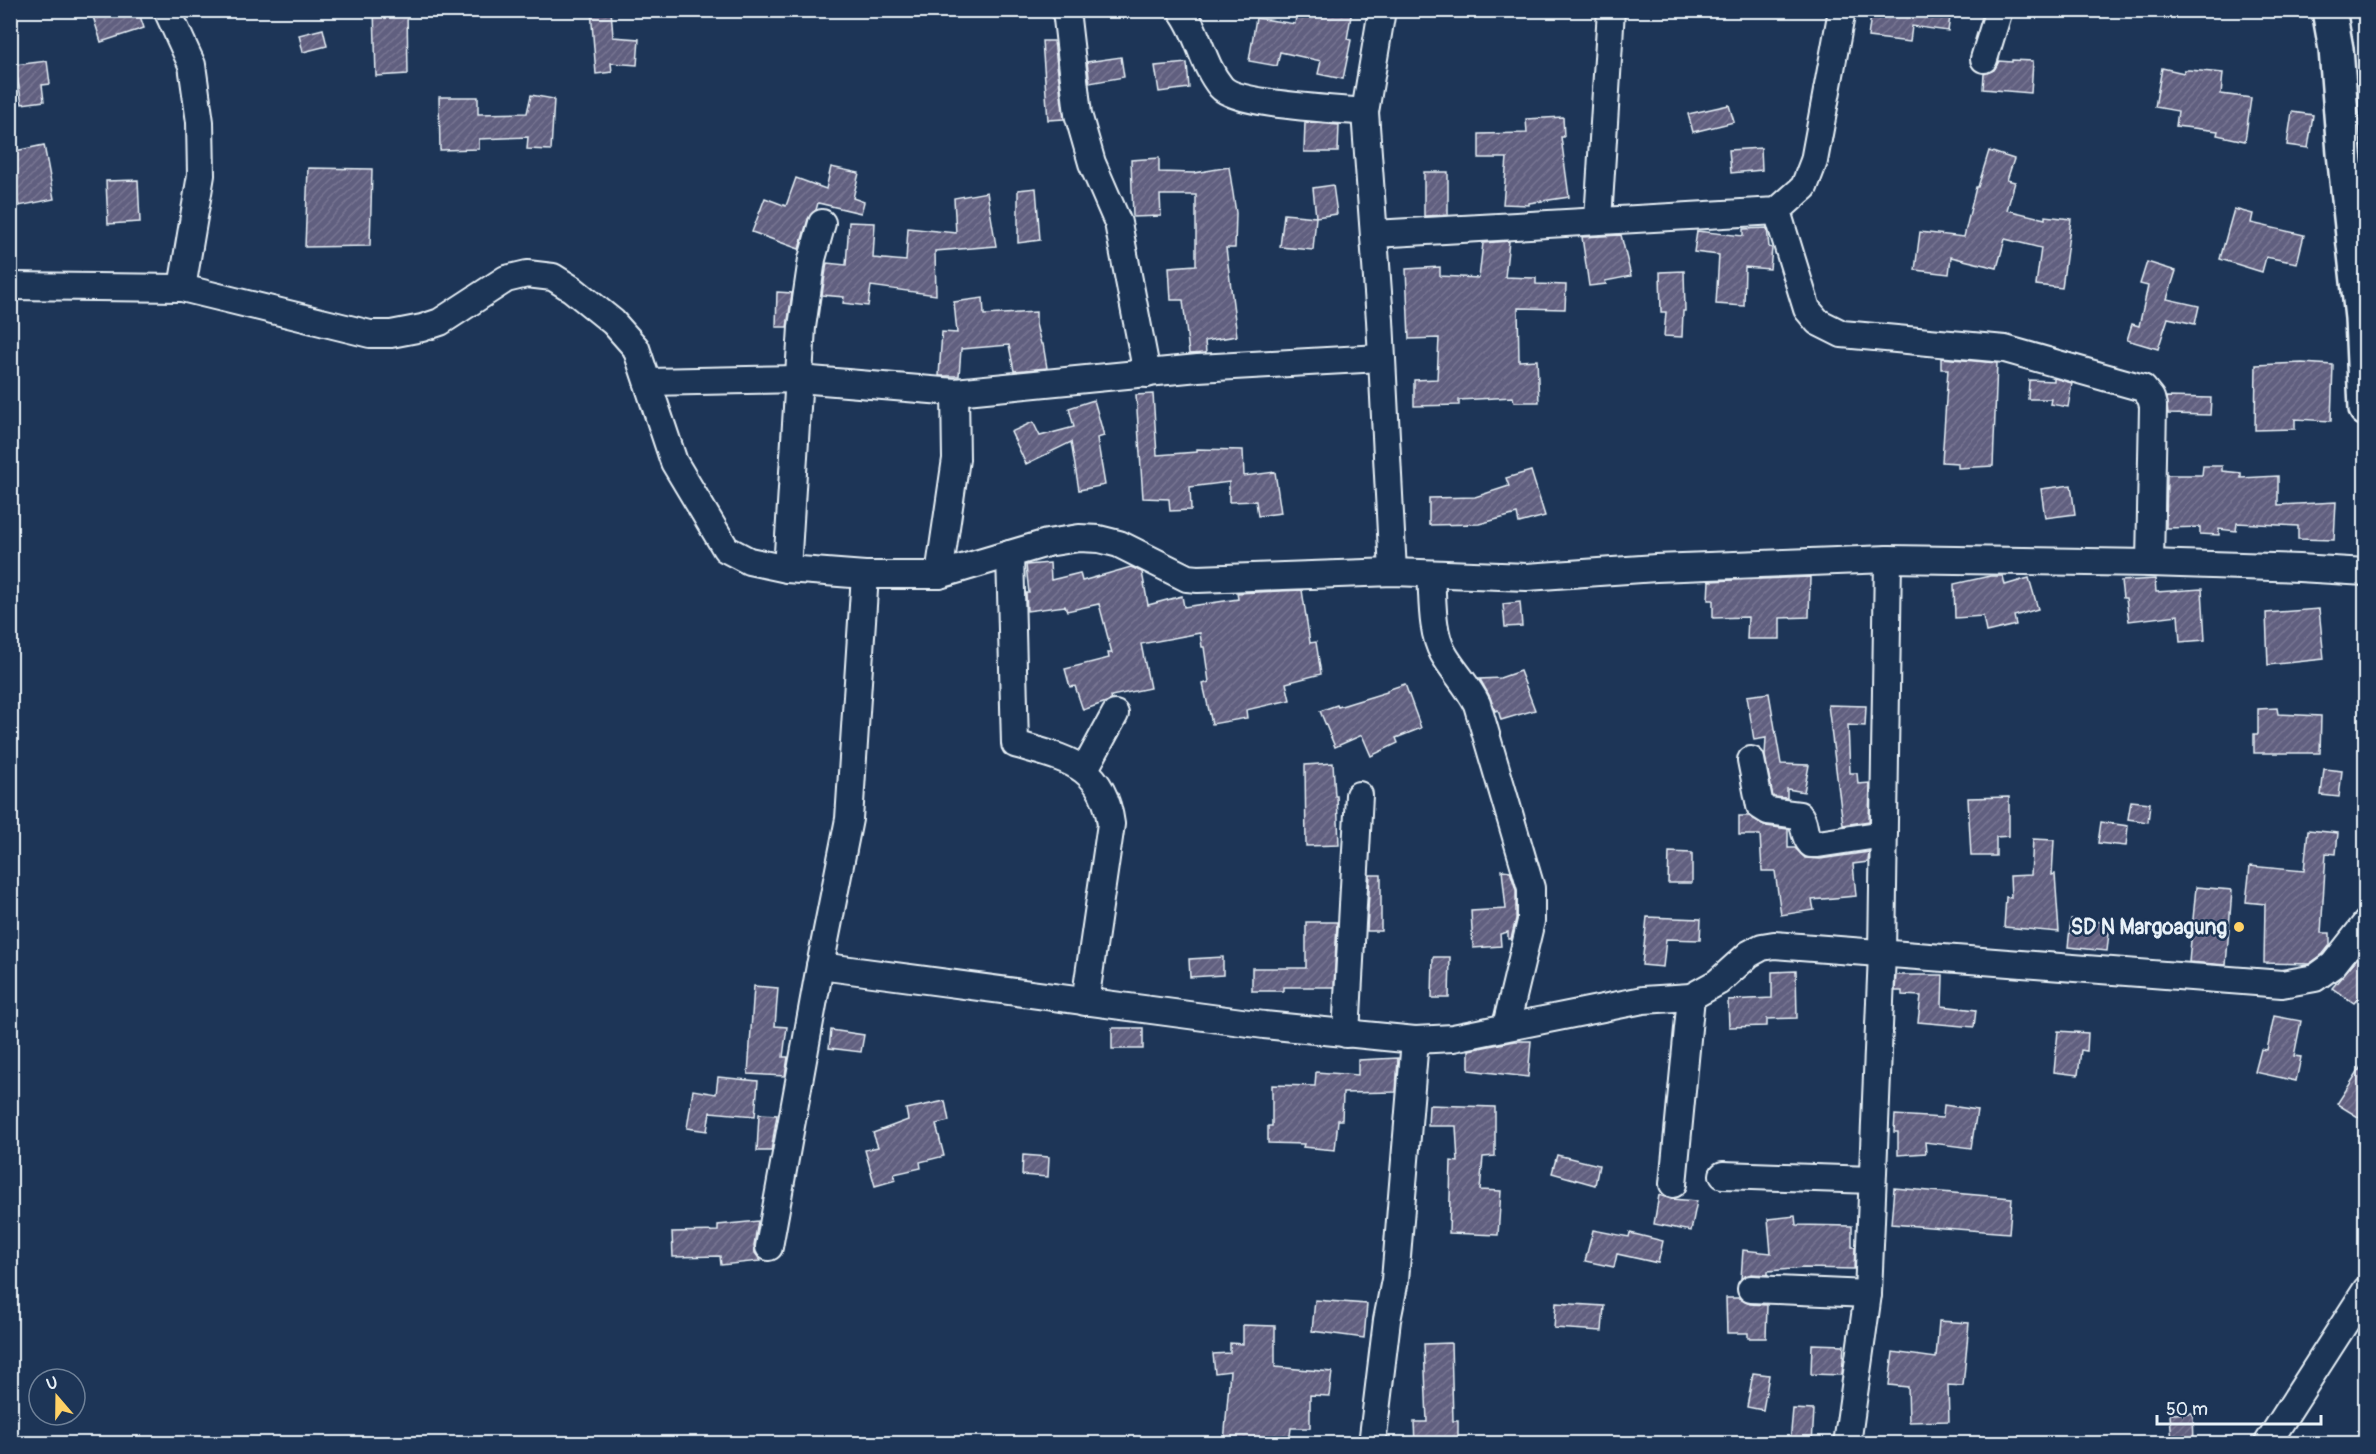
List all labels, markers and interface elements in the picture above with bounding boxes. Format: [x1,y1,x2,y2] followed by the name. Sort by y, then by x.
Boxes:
[2071,914,2227,941] place label: SD N Margoagung
[2232,920,2246,934] marker: SD N Margoagung
[27,1367,87,1427] north arrow
[44,1372,61,1395] text: U
[2157,1388,2320,1426] scale bar
[2166,1398,2208,1421] text: 50 m

